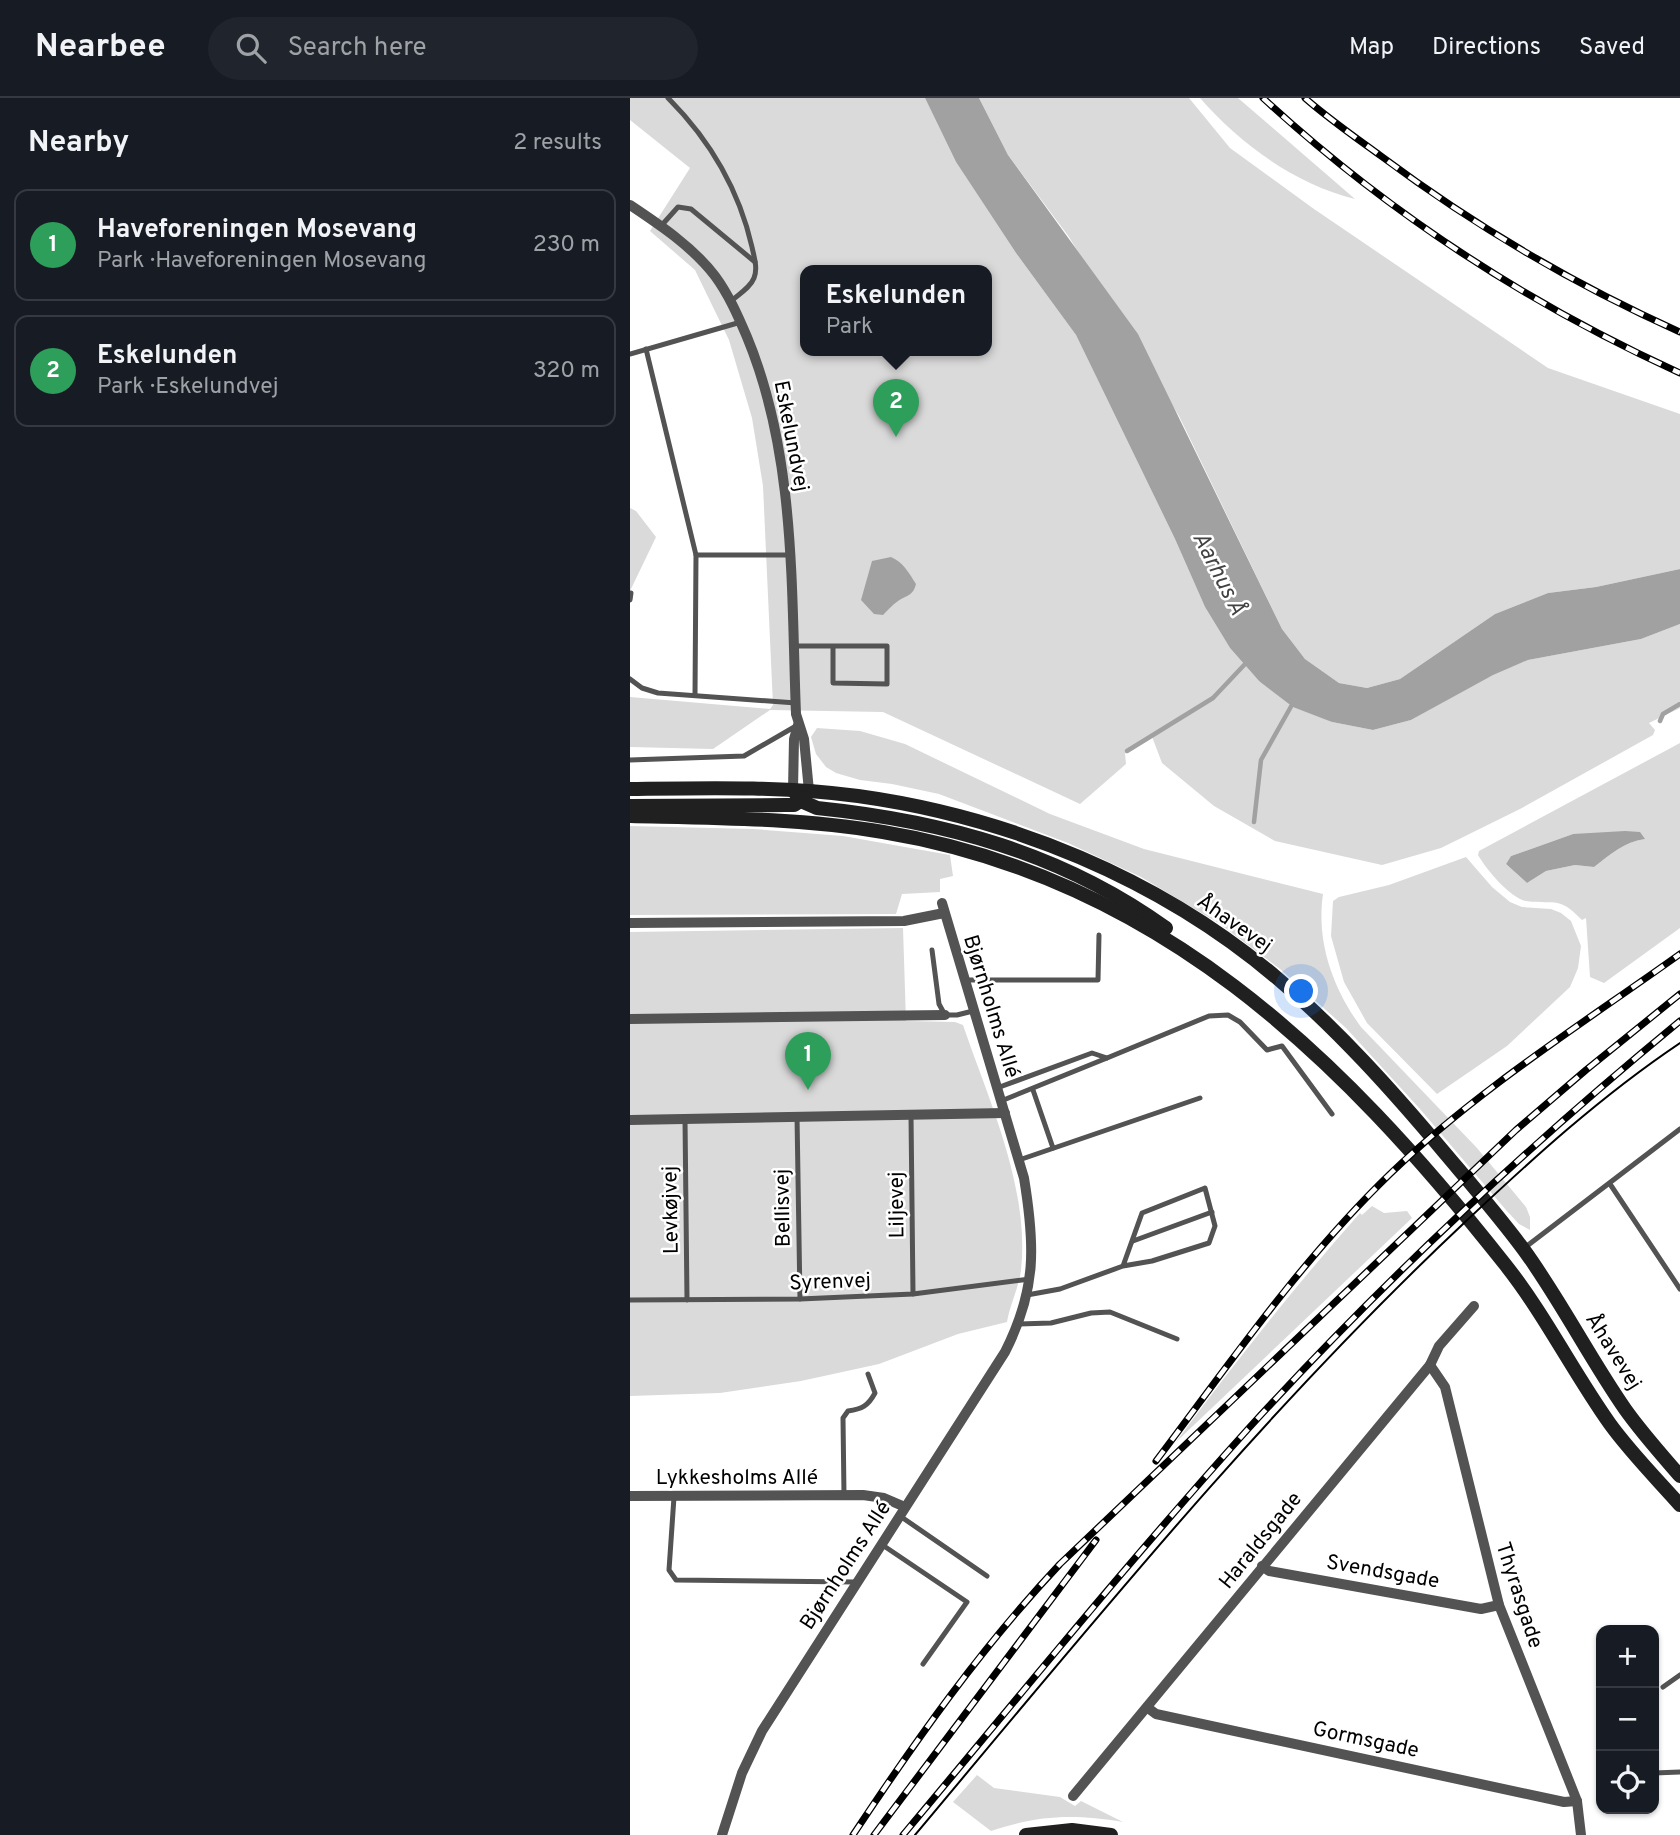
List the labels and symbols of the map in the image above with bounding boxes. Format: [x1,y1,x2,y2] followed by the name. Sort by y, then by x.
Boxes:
[767,378,815,494] street label: Eskelundvej
[873,379,919,437] pin: 2
[1184,527,1252,621] water label: Aarhus Å
[1191,889,1277,960] street label: Åhavevej
[956,932,1025,1081] street label: Bjørnholms Allé
[1284,974,1318,1008] your location
[785,1032,831,1090] pin: 1
[657,1166,686,1254] street label: Levkøjvej
[769,1169,798,1247] street label: Bellisvej
[883,1171,912,1239] street label: Liljevej
[789,1268,871,1297] street label: Syrenvej
[1578,1308,1647,1395] street label: Åhavevej
[656,1465,818,1492] street label: Lykkesholms Allé
[1214,1487,1309,1595] street label: Haraldsgade
[795,1496,898,1635] street label: Bjørnholms Allé
[1489,1539,1548,1652] street label: Thyrasgade
[1324,1549,1441,1596] street label: Svendsgade
[1310,1716,1421,1765] street label: Gormsgade

